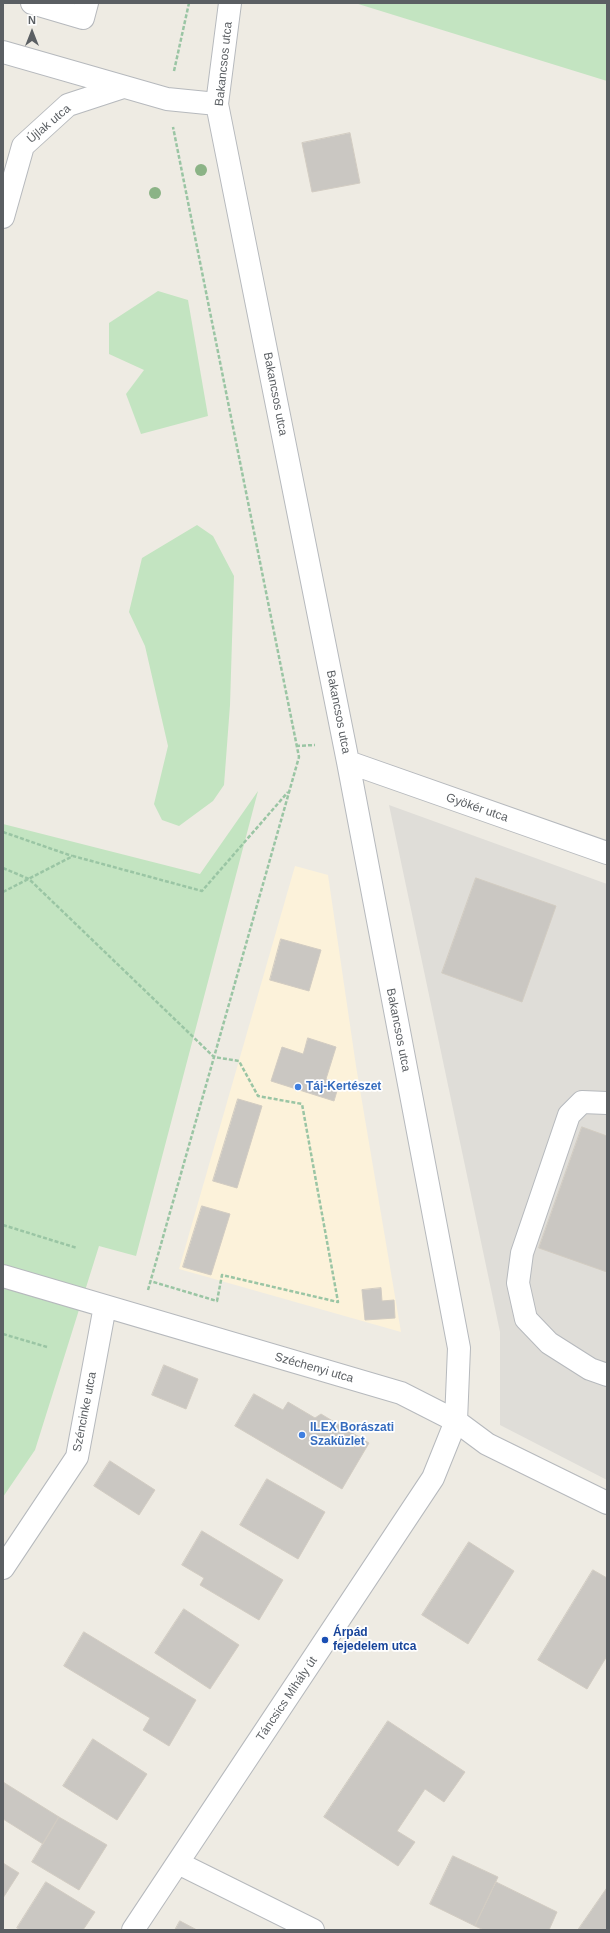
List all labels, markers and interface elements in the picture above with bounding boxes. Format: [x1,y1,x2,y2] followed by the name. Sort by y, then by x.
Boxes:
[12,12,52,52] north arrow
[28,14,36,26] text: N
[212,21,236,107] street label: Bakancsos utca
[24,102,74,146] street label: Újlak utca
[260,351,290,437] street label: Bakancsos utca
[323,669,353,755] street label: Bakancsos utca
[444,791,510,825] street label: Gyökér utca
[383,987,413,1073] street label: Bakancsos utca
[306,1080,381,1094] place label: Táj-Kertészet
[293,1082,303,1092] marker: Táj-Kertészet
[273,1350,355,1386] street label: Széchenyi utca
[70,1371,100,1453] street label: Széncinke utca
[310,1421,394,1449] place label: ILEX Borászati Szaküzlet
[297,1430,307,1440] marker: ILEX Borászati Szaküzlet
[333,1626,416,1654] place label: Árpád fejedelem utca
[320,1635,330,1645] marker: Árpád fejedelem utca
[253,1654,321,1744] street label: Táncsics Mihály út

